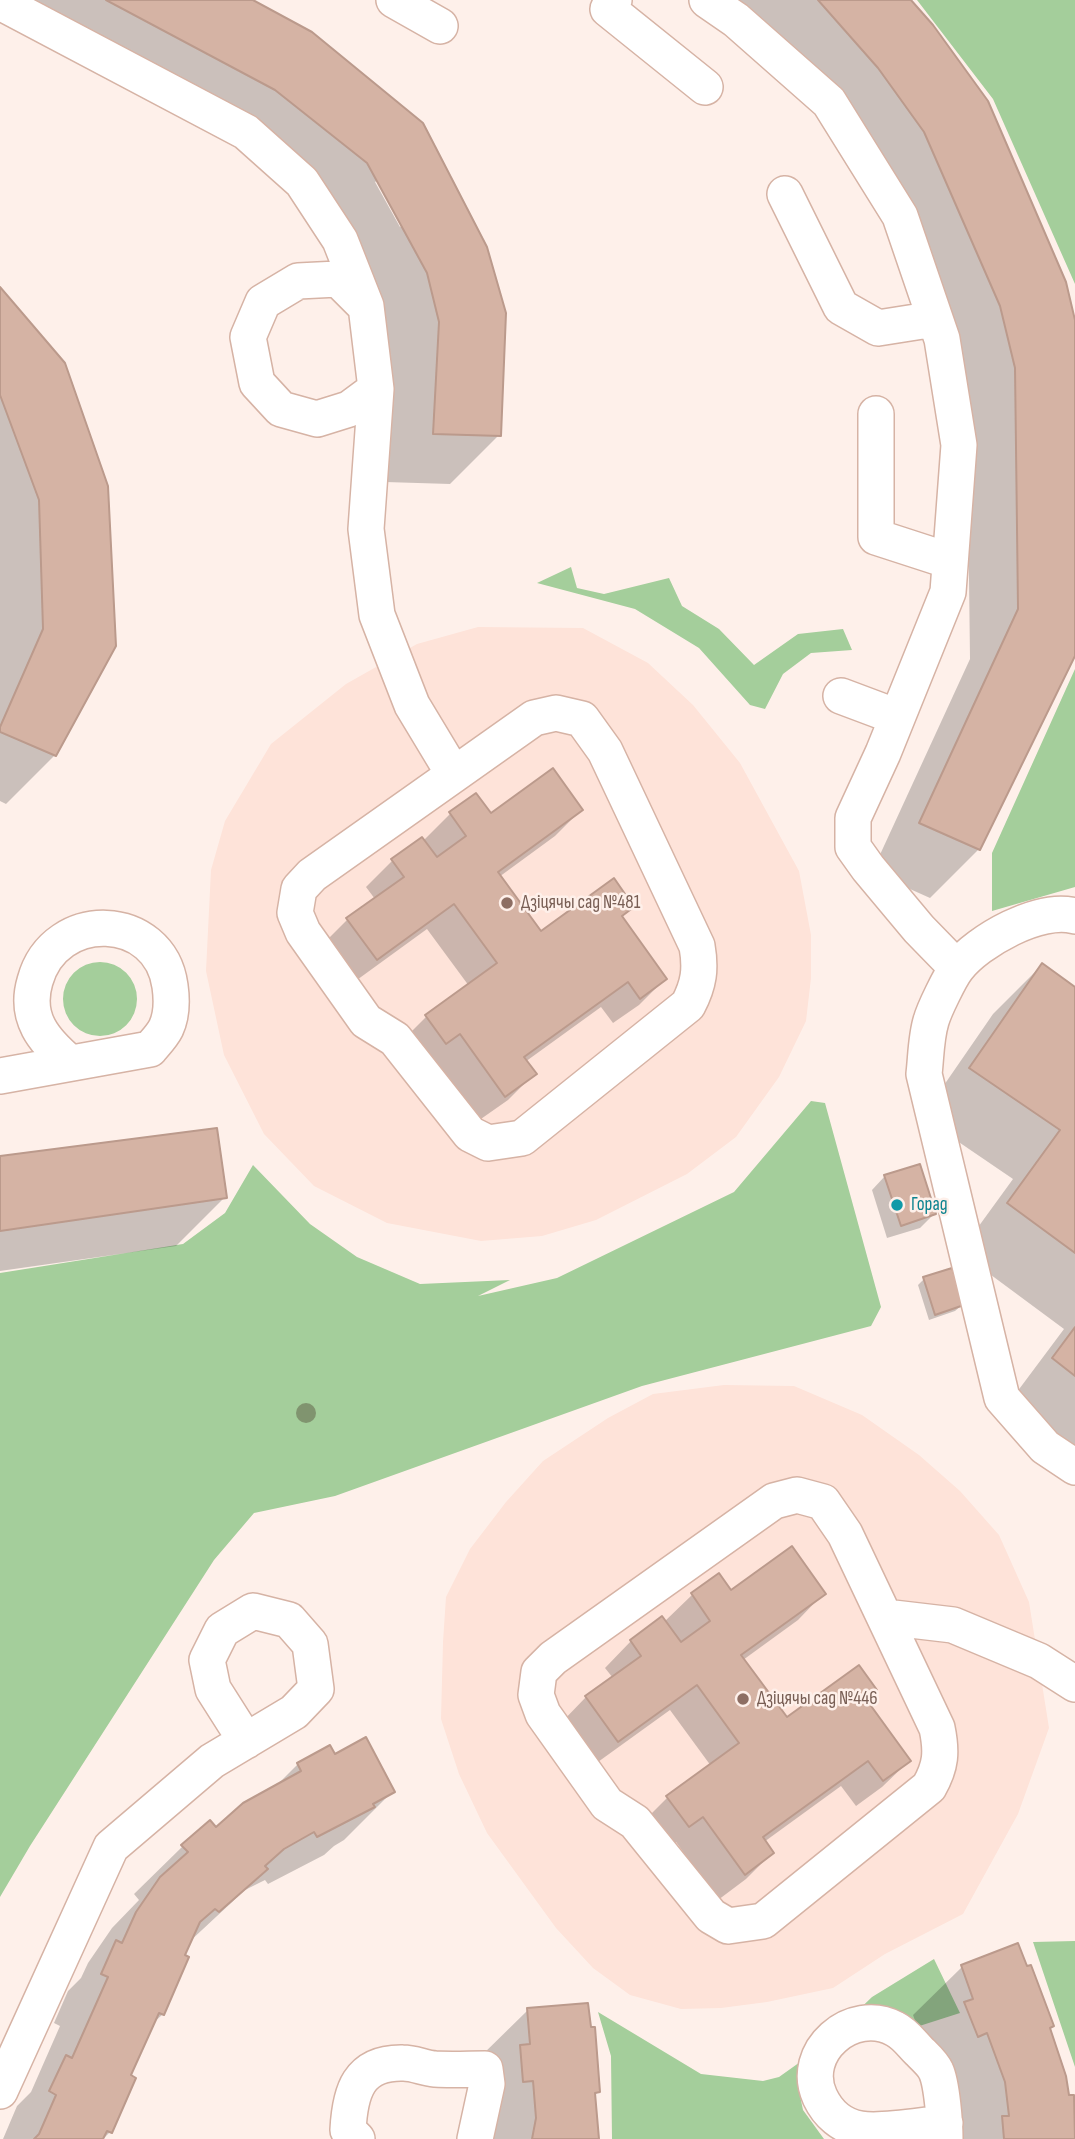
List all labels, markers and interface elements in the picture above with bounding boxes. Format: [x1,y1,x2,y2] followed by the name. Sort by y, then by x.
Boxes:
[521,892,640,914] place label: Дзіцячы сад №481
[499,895,515,911] marker: Дзіцячы сад №481
[911,1194,948,1216] place label: Горад
[889,1197,905,1213] marker: Горад
[757,1688,878,1710] place label: Дзіцячы сад №446
[735,1691,751,1707] marker: Дзіцячы сад №446

